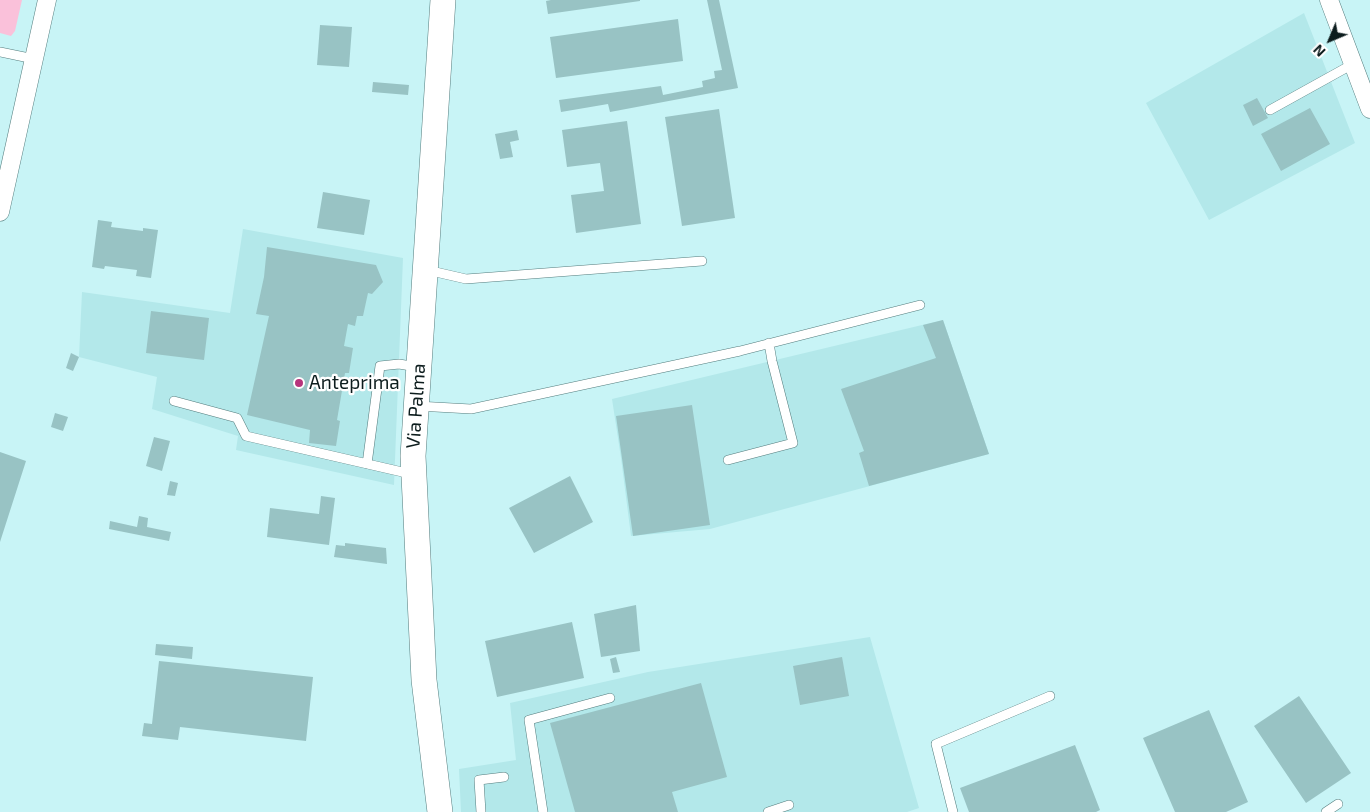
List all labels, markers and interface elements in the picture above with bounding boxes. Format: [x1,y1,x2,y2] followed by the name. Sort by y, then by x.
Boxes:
[1305,15,1355,65] north arrow
[1309,41,1329,61] text: N
[402,363,430,449] street label: Via Palma
[309,372,400,394] place label: Anteprima
[293,377,305,389] marker: Anteprima

